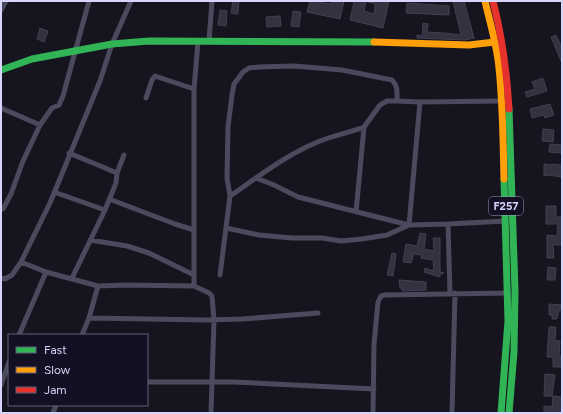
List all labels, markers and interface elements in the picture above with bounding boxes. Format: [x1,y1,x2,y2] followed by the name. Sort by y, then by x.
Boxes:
[489,197,523,215] road number: F257
[8,334,148,406] legend
[44,343,67,357] text: Fast
[44,363,71,377] text: Slow
[44,383,67,397] text: Jam

